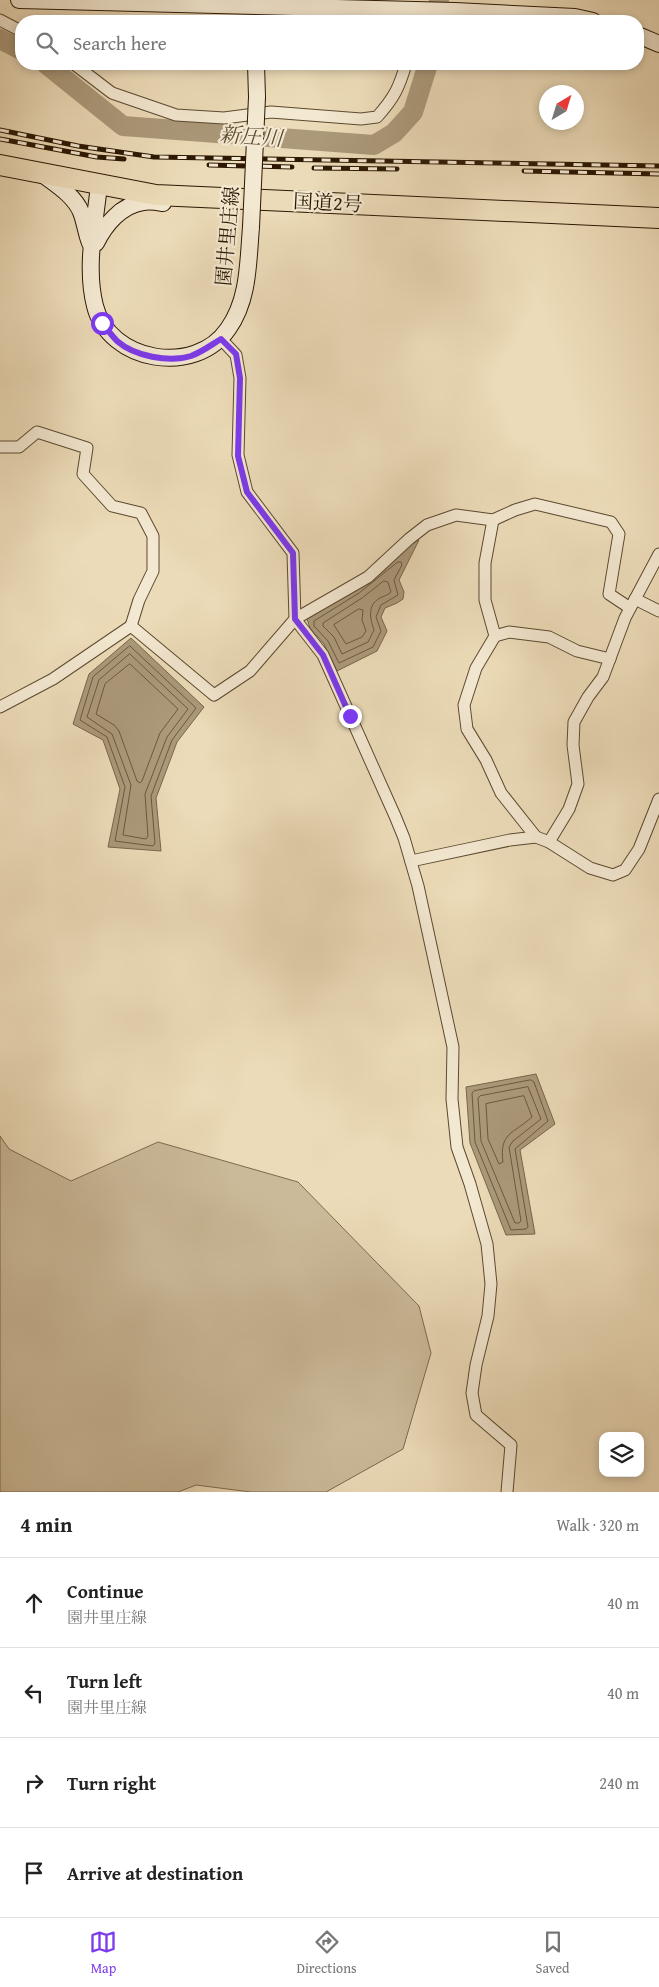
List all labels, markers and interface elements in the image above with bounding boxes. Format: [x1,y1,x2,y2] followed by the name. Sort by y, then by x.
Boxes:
[15,15,644,70] search box
[33,29,61,57] icon: search
[73,29,167,57] text: Search here
[539,85,584,130] north arrow
[218,118,285,154] water label: 新圧川
[208,185,246,287] street label: 園井里庄線
[292,186,364,218] street label: 国道2号
[91,312,114,335] route start
[339,705,362,728] route end
[599,1432,644,1477] map controls
[599,1432,644,1477] button: layers
[20,1509,72,1540] text: 4 min
[556,1513,639,1537] text: Walk · 320 m
[67,1577,144,1605] text: Continue
[20,1589,48,1617] icon: ahead
[607,1591,639,1615] text: 40 m
[67,1605,147,1629] text: 園井里庄線
[67,1667,142,1695] text: Turn left
[20,1679,48,1707] icon: left
[607,1681,639,1705] text: 40 m
[67,1695,147,1719] text: 園井里庄線
[20,1769,48,1797] icon: right
[67,1769,156,1797] text: Turn right
[599,1771,639,1795] text: 240 m
[20,1859,48,1887] icon: arrive
[67,1859,243,1887] text: Arrive at destination
[89,1928,117,1978] tab: Map
[296,1928,357,1978] tab: Directions
[536,1928,570,1978] tab: Saved

